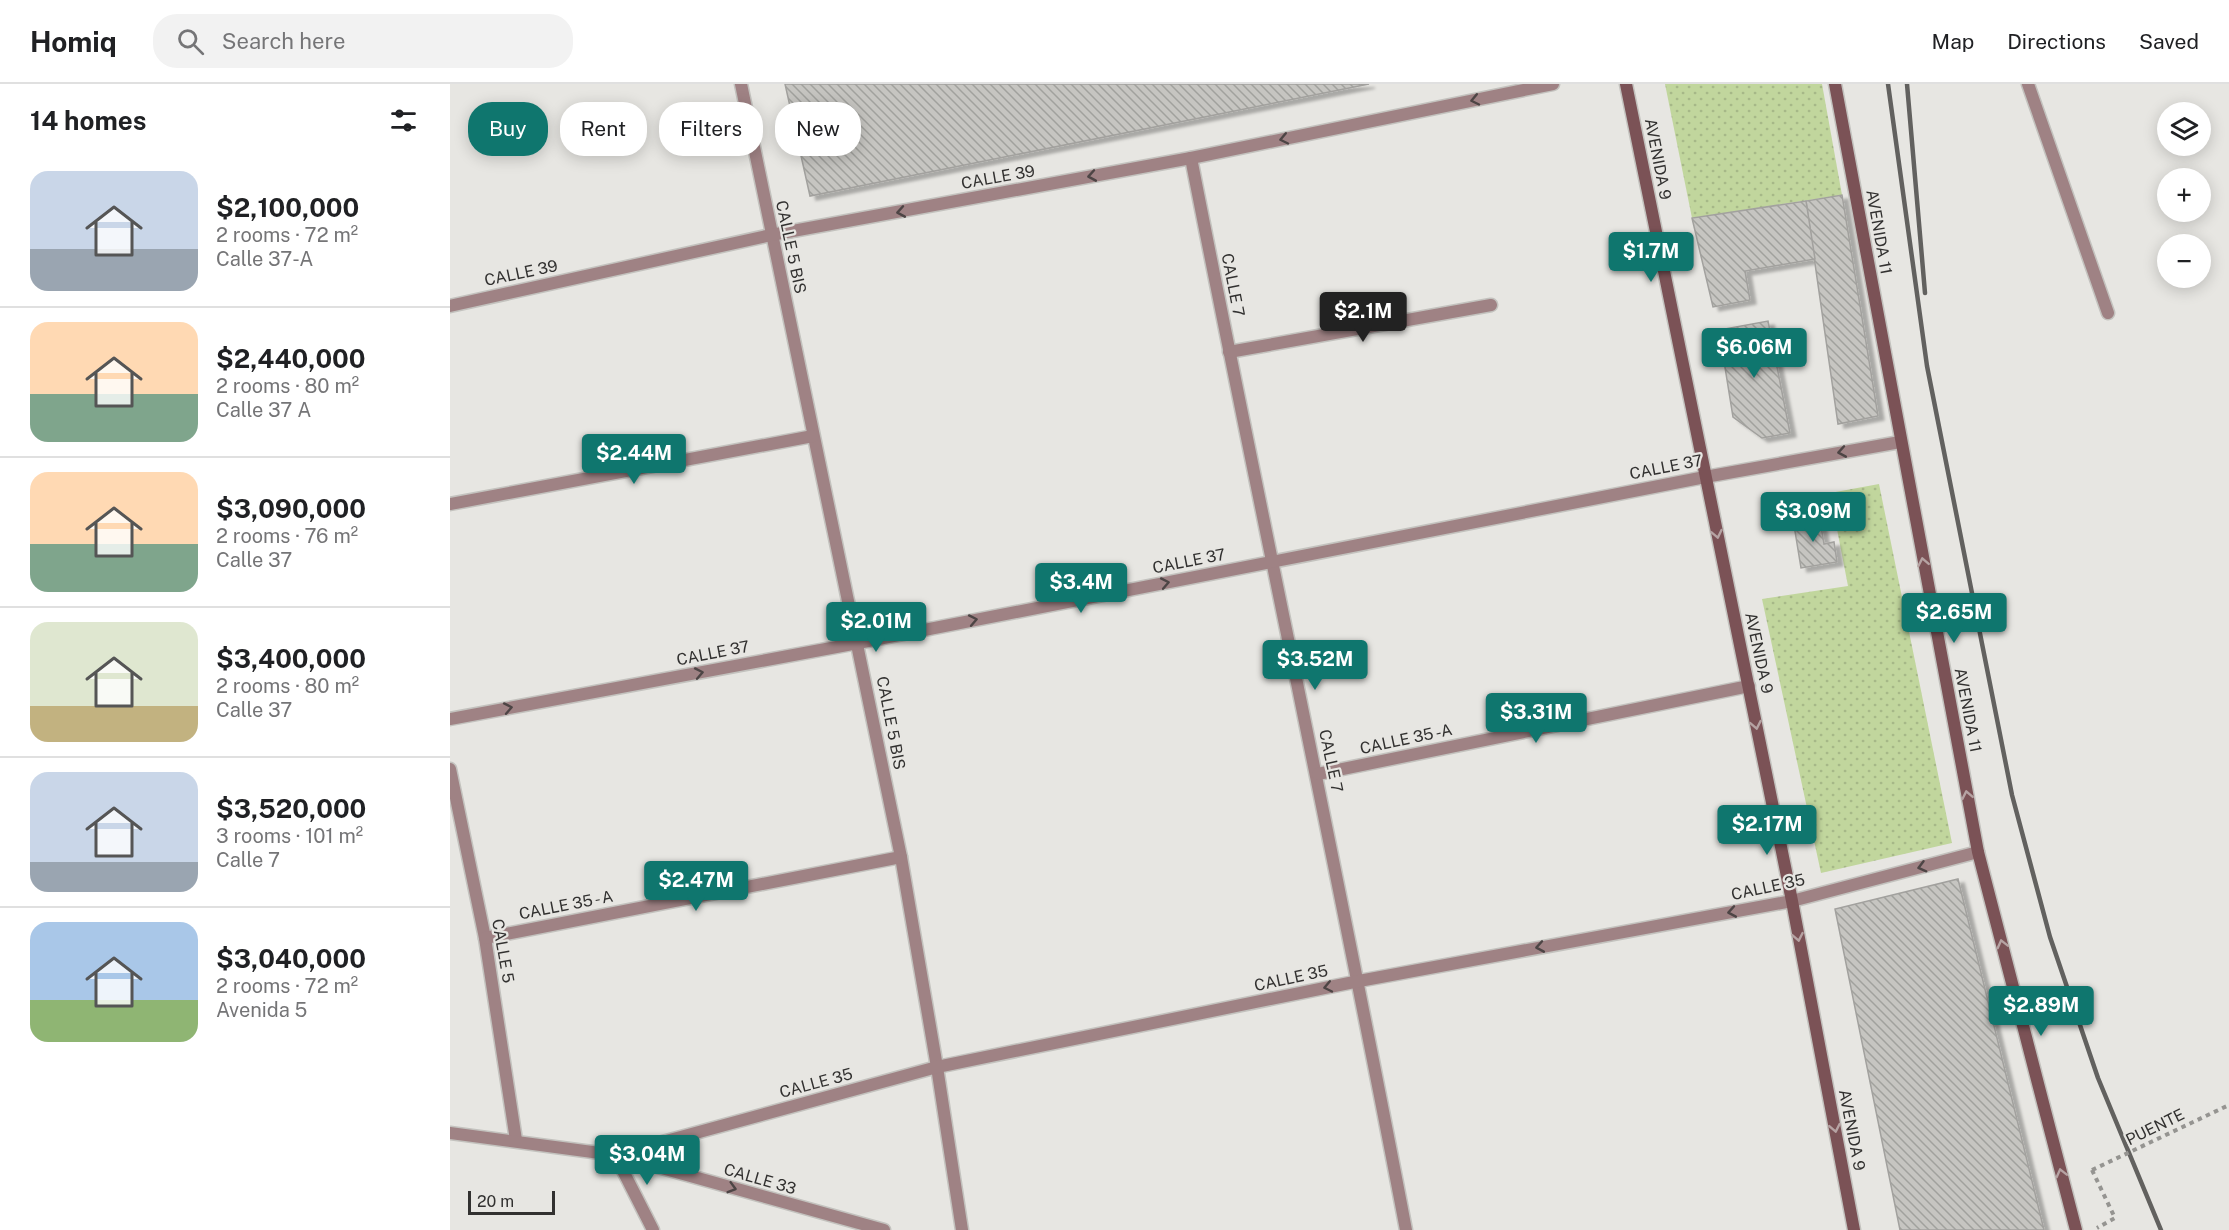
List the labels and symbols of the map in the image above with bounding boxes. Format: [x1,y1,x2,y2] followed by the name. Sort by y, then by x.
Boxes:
[1470,93,1480,106] one-way arrow
[1641,117,1675,201] street label: AVENIDA 9
[1279,132,1289,145] one-way arrow
[960,161,1036,193] street label: CALLE 39
[1088,169,1098,182] one-way arrow
[1862,188,1896,276] street label: AVENIDA 11
[772,199,810,295] street label: CALLE 5 BIS
[896,205,906,218] one-way arrow
[1609,232,1693,283] pin: $1.7M
[1218,252,1248,318] street label: CALLE 7
[483,256,559,290] street label: CALLE 39
[1321,292,1405,343] pin: $2.1M
[1705,328,1803,379] pin: $6.06M
[585,434,683,485] pin: $2.44M
[1838,446,1847,458] one-way arrow
[1628,451,1704,483] street label: CALLE 37
[1764,492,1862,543] pin: $3.09M
[1710,528,1723,538] one-way arrow
[1151,545,1227,577] street label: CALLE 37
[1917,557,1930,567] one-way arrow
[1039,563,1123,614] pin: $3.4M
[1159,577,1169,590] one-way arrow
[1905,593,2003,644] pin: $2.65M
[827,602,925,653] pin: $2.01M
[1741,611,1777,695] street label: AVENIDA 9
[968,614,978,627] one-way arrow
[675,637,751,669] street label: CALLE 37
[1266,640,1364,691] pin: $3.52M
[1950,666,1986,754] street label: AVENIDA 11
[694,667,704,680] one-way arrow
[873,675,909,771] street label: CALLE 5 BIS
[1487,693,1585,744] pin: $3.31M
[502,702,512,715] one-way arrow
[1749,719,1762,729] one-way arrow
[1358,720,1454,758] street label: CALLE 35 -A
[1315,728,1347,794] street label: CALLE 7
[1961,790,1974,800] one-way arrow
[1718,805,1816,856] pin: $2.17M
[1917,859,1927,872] one-way arrow
[647,861,745,912] pin: $2.47M
[1729,870,1807,904] street label: CALLE 35
[517,887,615,923] street label: CALLE 35 - A
[1727,905,1737,918] one-way arrow
[488,917,518,985] street label: CALLE 5
[1792,932,1804,941] one-way arrow
[1997,939,2009,950] one-way arrow
[1536,940,1546,953] one-way arrow
[1252,961,1330,995] street label: CALLE 35
[1323,980,1333,993] one-way arrow
[1992,986,2090,1037] pin: $2.89M
[777,1064,855,1102] street label: CALLE 35
[1835,1088,1869,1172] street label: AVENIDA 9
[2123,1105,2187,1149] street label: PUENTE
[1828,1123,1841,1133] one-way arrow
[598,1135,696,1186] pin: $3.04M
[722,1160,798,1198] street label: CALLE 33
[2056,1169,2068,1179] one-way arrow
[726,1181,737,1193] one-way arrow
[468,1188,555,1216] scale bar

